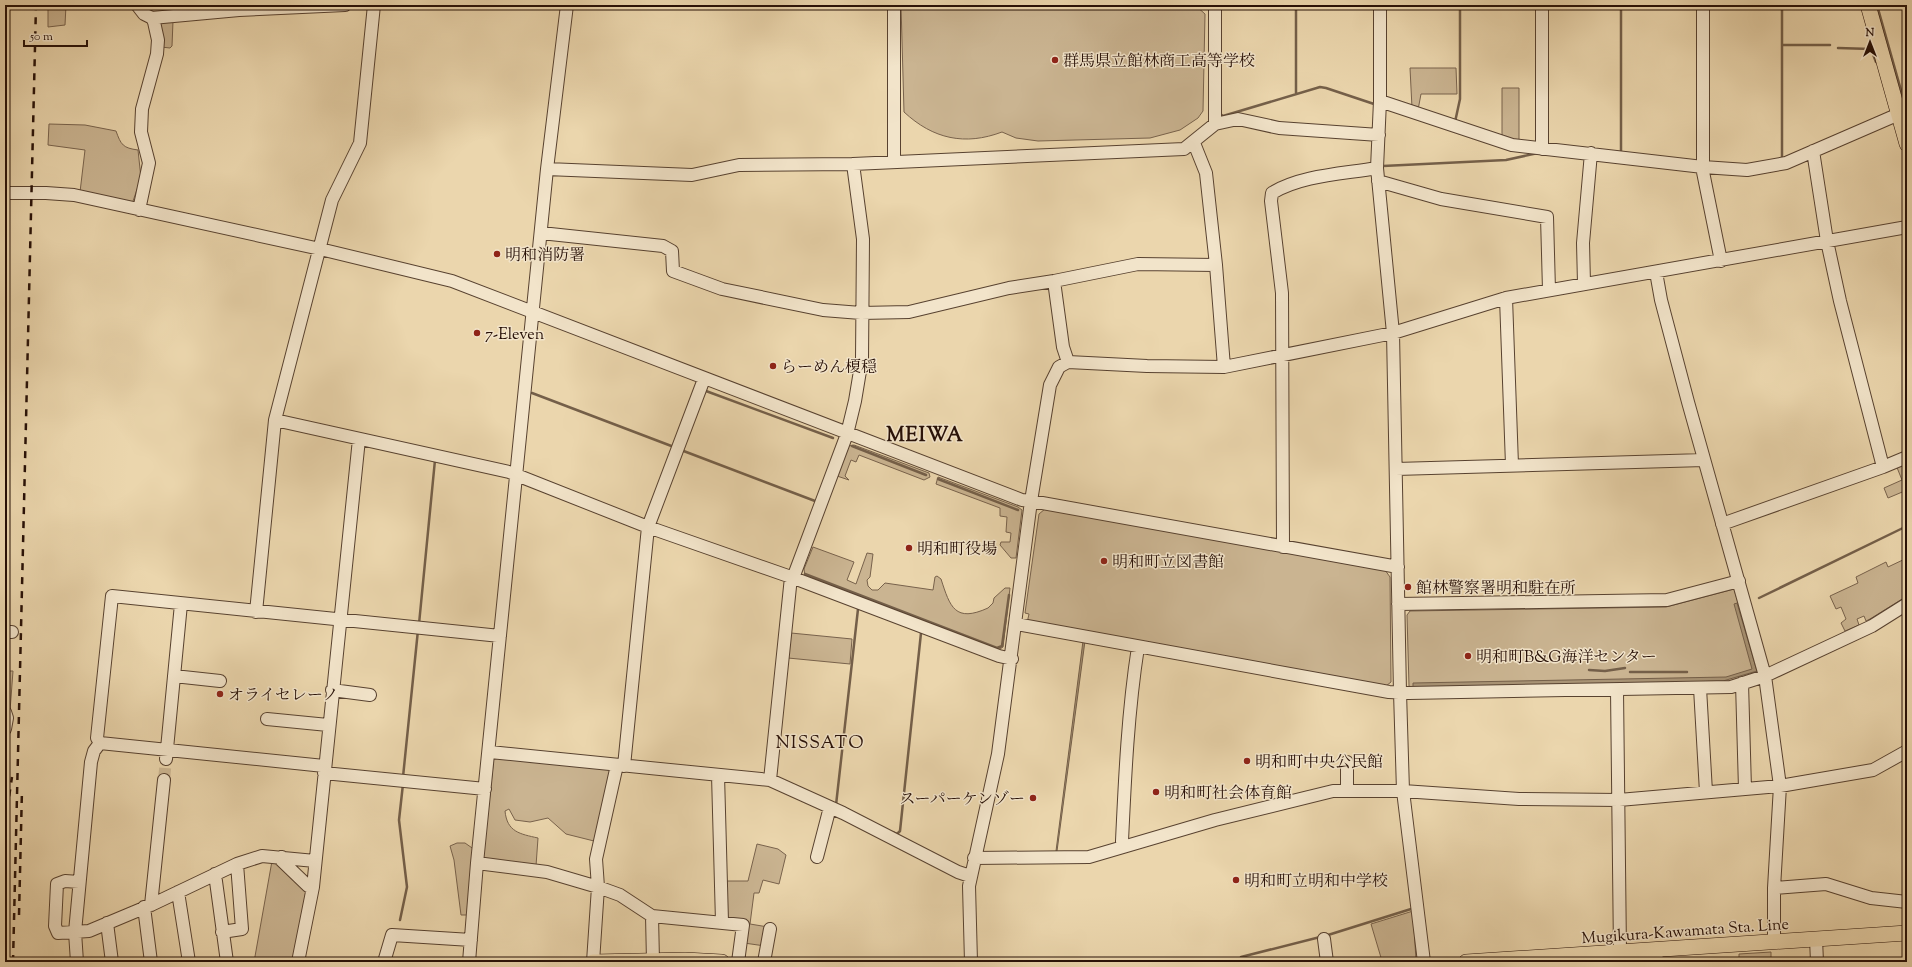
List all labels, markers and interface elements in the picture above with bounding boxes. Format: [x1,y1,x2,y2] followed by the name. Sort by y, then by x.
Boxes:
[24,22,87,48] scale bar
[1850,22,1890,62] north arrow
[1865,25,1875,41] text: N
[29,28,53,46] text: 50 m
[1063,51,1255,74] place label: 群馬県立館林商工高等学校
[1050,55,1060,65] marker: 群馬県立館林商工高等学校
[505,245,585,268] place label: 明和消防署
[492,249,502,259] marker: 明和消防署
[485,324,545,347] place label: 7-Eleven
[472,328,482,338] marker: 7-Eleven
[781,357,877,380] place label: らーめん榎穏
[768,361,778,371] marker: らーめん榎穏
[886,422,964,451] district label: MEIWA
[917,539,997,562] place label: 明和町役場
[904,543,914,553] marker: 明和町役場
[1112,552,1224,575] place label: 明和町立図書館
[1099,556,1109,566] marker: 明和町立図書館
[1416,578,1576,601] place label: 館林警察署明和駐在所
[1403,582,1413,592] marker: 館林警察署明和駐在所
[1476,647,1657,670] place label: 明和町B&G海洋センター
[1463,651,1473,661] marker: 明和町B&G海洋センター
[228,685,339,708] place label: オライセレーノ
[215,689,225,699] marker: オライセレーノ
[775,731,865,757] district label: NISSATO
[1255,752,1383,775] place label: 明和町中央公民館
[1242,756,1252,766] marker: 明和町中央公民館
[1164,783,1292,806] place label: 明和町社会体育館
[1151,787,1161,797] marker: 明和町社会体育館
[899,789,1025,812] place label: スーパーケンゾー
[1028,793,1038,803] marker: スーパーケンゾー
[1244,871,1388,894] place label: 明和町立明和中学校
[1231,875,1241,885] marker: 明和町立明和中学校
[1581,914,1790,951] street label: Mugikura-Kawamata Sta. Line

